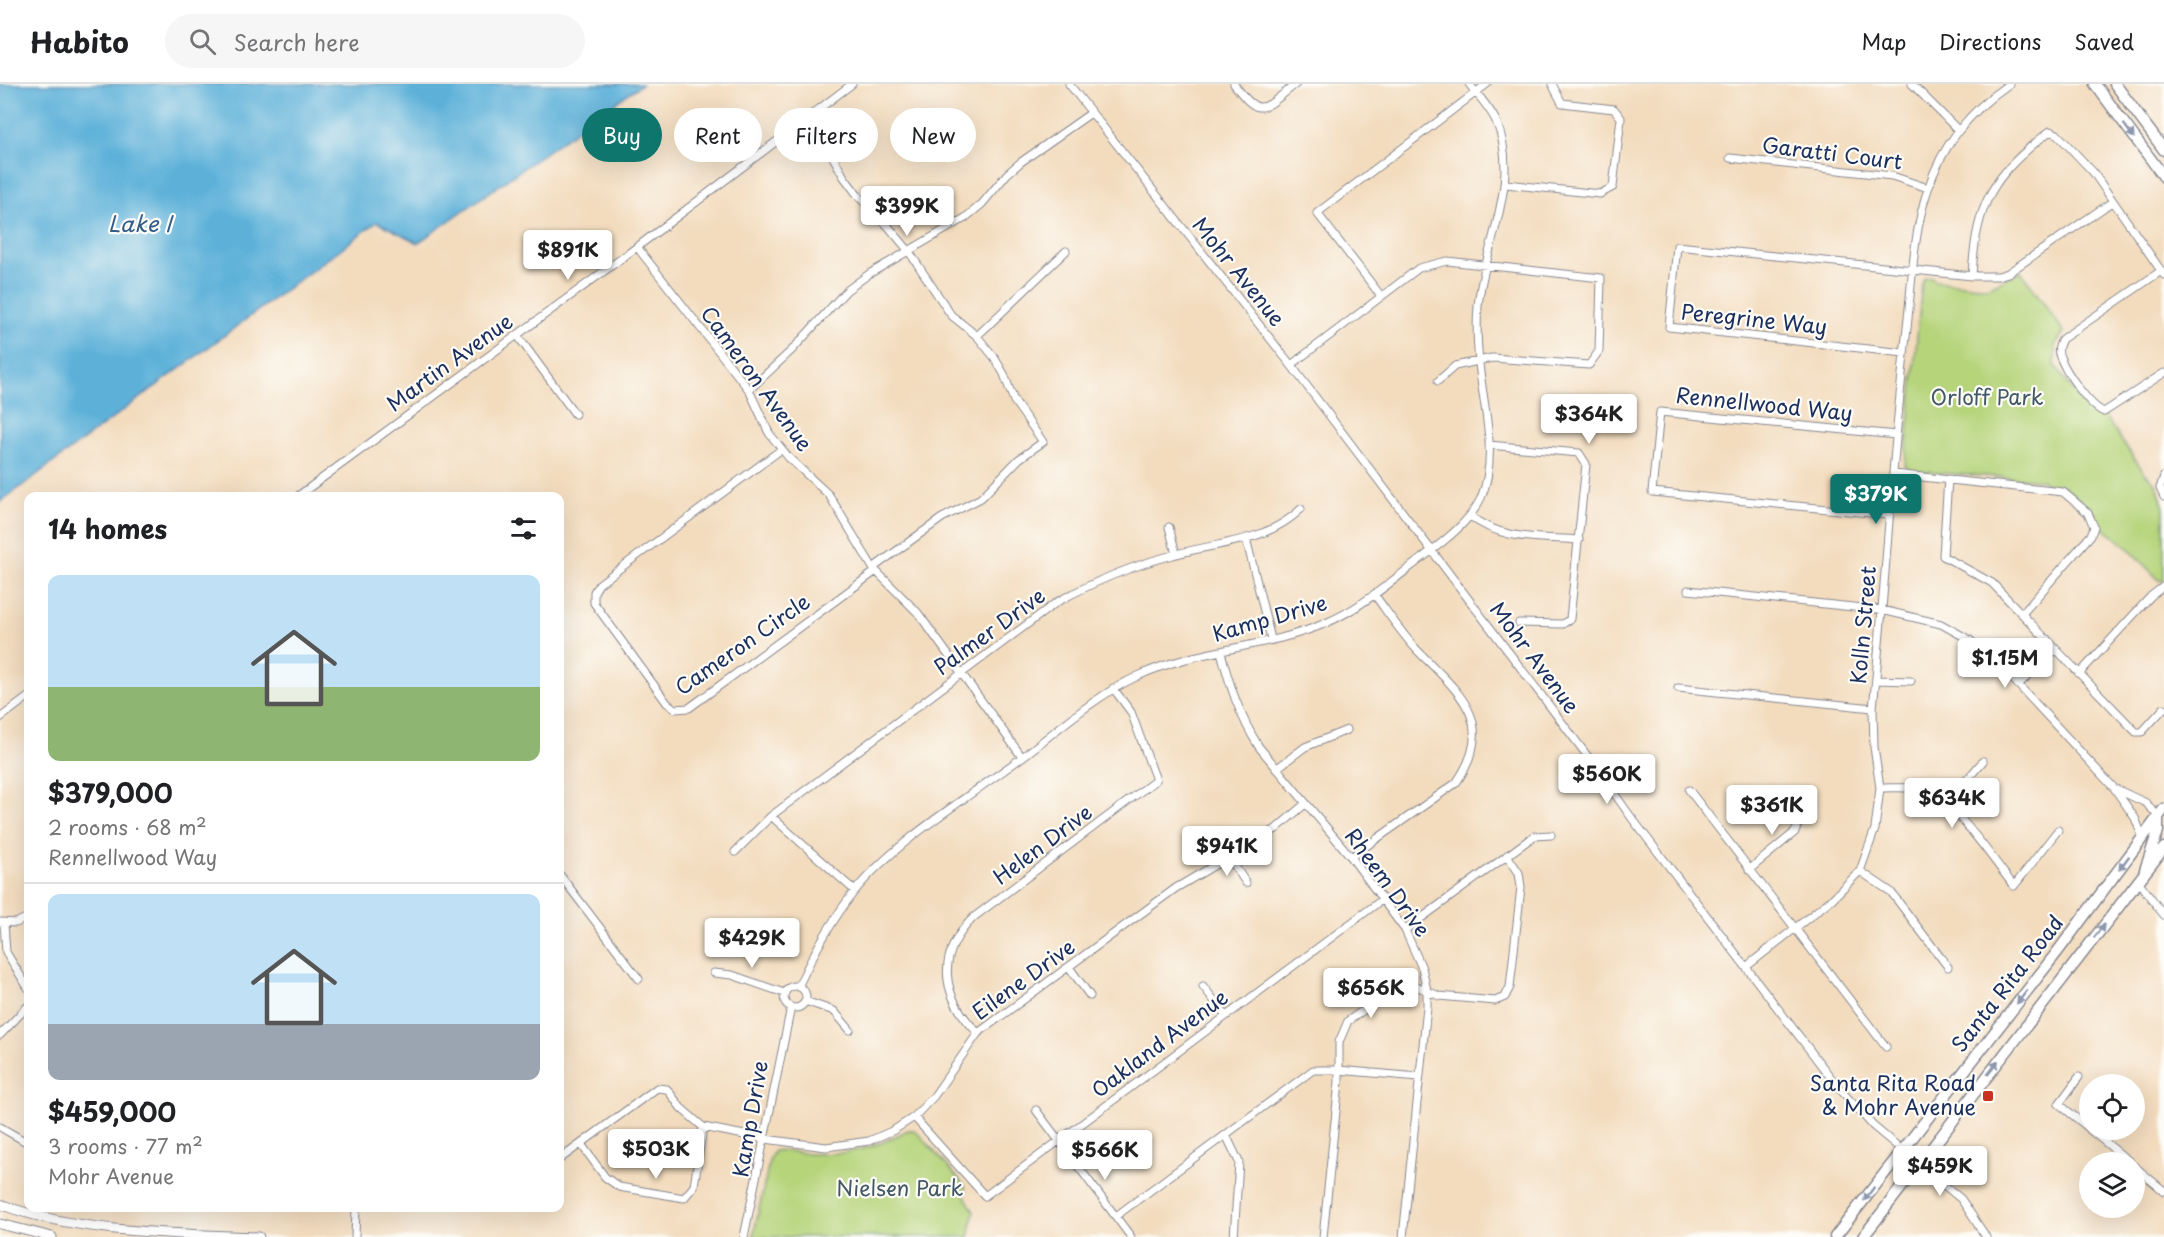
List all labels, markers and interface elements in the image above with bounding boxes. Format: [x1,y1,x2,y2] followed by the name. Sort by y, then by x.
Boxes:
[165,14,585,68] search box
[30,20,129,63] text: Habito
[186,25,219,58] icon: search
[234,25,360,58] text: Search here
[1861,25,1906,57] text: Map
[1939,25,2041,57] text: Directions
[2074,25,2134,57] text: Saved
[582,108,662,162] chip: Buy
[674,108,762,162] chip: Rent
[774,108,878,162] chip: Filters
[890,108,976,162] chip: New
[2123,123,2135,138] one-way arrow
[1760,128,1904,176] street label: Garatti Court
[865,186,949,237] pin: $399K
[875,190,939,220] text: $399K
[108,206,174,239] water label: Lake I
[1185,209,1294,332] street label: Mohr Avenue
[526,230,610,281] pin: $891K
[537,234,599,264] text: $891K
[1679,294,1829,342] street label: Peregrine Way
[694,299,821,457] street label: Cameron Avenue
[379,305,519,418] street label: Martin Avenue
[1674,378,1854,428] street label: Rennellwood Way
[1930,380,2044,412] park label: Orloff Park
[1547,394,1631,445] pin: $364K
[1555,398,1623,428] text: $364K
[1834,474,1918,525] pin: $379K
[1844,478,1908,508] text: $379K
[48,509,167,548] text: 14 homes
[507,512,540,545] icon: filters
[1841,565,1883,685] street label: Kolln Street
[927,579,1051,682] street label: Palmer Drive
[668,585,816,702] street label: Cameron Circle
[1208,585,1330,649] street label: Kamp Drive
[1483,594,1588,719] street label: Mohr Avenue
[240,614,348,722] icon: home
[1956,638,2054,689] pin: $1.15M
[1972,642,2038,672] text: $1.15M
[1565,754,1649,805] pin: $560K
[1572,758,1642,788] text: $560K
[48,773,173,812] text: $379,000
[1910,778,1994,829] pin: $634K
[1918,782,1986,812] text: $634K
[1730,785,1814,836] pin: $361K
[1740,789,1804,819] text: $361K
[986,795,1098,891] street label: Helen Drive
[48,812,207,842] text: 2 rooms · 68 m²
[1338,821,1439,943] street label: Rheem Drive
[1185,826,1269,877] pin: $941K
[1196,830,1258,860] text: $941K
[48,842,217,872] text: Rennellwood Way
[2119,856,2131,871] one-way arrow
[1943,907,2070,1058] street label: Santa Rita Road
[710,918,794,969] pin: $429K
[719,922,785,952] text: $429K
[2093,923,2105,938] one-way arrow
[965,930,1081,1027] street label: Eilene Drive
[240,933,348,1041] icon: home
[1329,968,1413,1019] pin: $656K
[1337,972,1405,1002] text: $656K
[1084,980,1234,1105] street label: Oakland Avenue
[2017,990,2029,1005] one-way arrow
[723,1058,775,1179] street label: Kamp Drive
[1987,1060,2000,1076] one-way arrow
[1810,1066,1976,1122] place label: Santa Rita Road & Mohr Avenue
[2079,1074,2145,1218] map controls
[2079,1074,2145,1140] button: locate
[1981,1089,1995,1103] marker: Santa Rita Road & Mohr Avenue
[48,1092,176,1131] text: $459,000
[614,1129,698,1180] pin: $503K
[1063,1130,1147,1181] pin: $566K
[48,1131,203,1161] text: 3 rooms · 77 m²
[622,1133,690,1163] text: $503K
[1071,1134,1139,1164] text: $566K
[1898,1146,1982,1197] pin: $459K
[1907,1150,1973,1180] text: $459K
[2079,1152,2145,1218] button: layers
[48,1161,174,1191] text: Mohr Avenue
[837,1171,964,1203] park label: Nielsen Park
[1863,1186,1875,1201] one-way arrow

